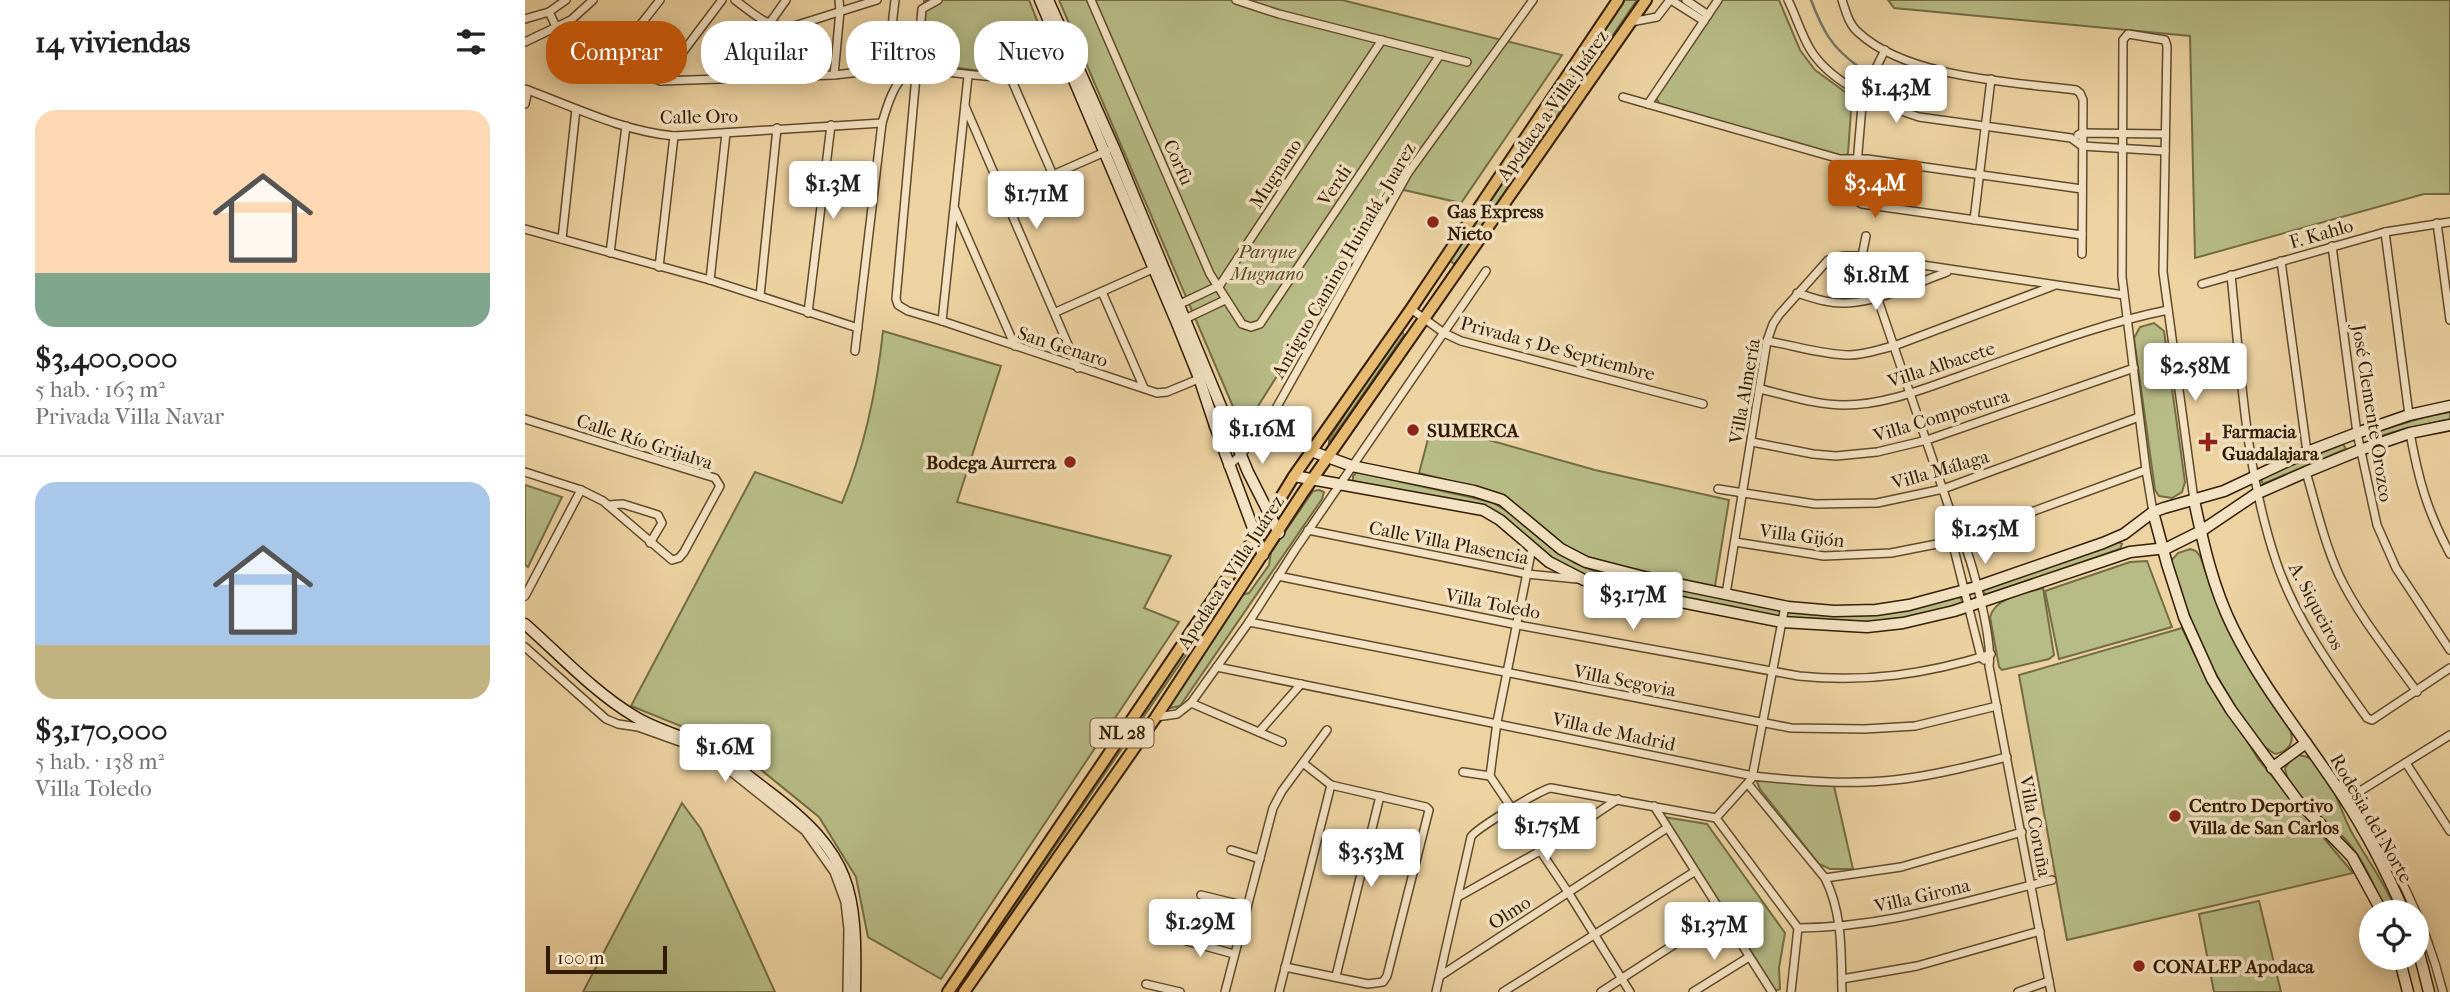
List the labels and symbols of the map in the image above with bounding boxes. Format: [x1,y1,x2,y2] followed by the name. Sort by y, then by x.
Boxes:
[1492,26,1613,186] street label: Apodaca a Villa Juárez
[1839,66,1953,125] pin: $1.43M
[660,105,739,129] street label: Calle Oro
[1245,134,1307,212] street label: Mugnano
[1158,136,1198,189] street label: Corfu
[1267,139,1420,383] street label: Antiguo Camino Huinalá - Juarez
[1826,160,1924,220] pin: $3.4M
[1313,161,1357,211] street label: Verdi
[784,162,882,221] pin: $1.3M
[979,172,1093,231] pin: $1.71M
[1447,201,1543,245] place label: Gas Express Nieto
[1425,214,1441,230] marker: Gas Express Nieto
[2287,214,2356,254] street label: F. Kahlo
[1228,241,1304,285] park label: Parque Mugnano
[1819,252,1933,312] pin: $1.81M
[1458,312,1657,386] street label: Privada 5 De Septiembre
[2347,321,2397,504] street label: José Clemente Orozco
[1015,322,1111,372] street label: San Genaro
[1725,337,1765,447] street label: Villa Almería
[1884,337,1998,393] street label: Villa Albacete
[2138,344,2252,403] pin: $2.58M
[1870,385,2012,447] street label: Villa Compostura
[1205,406,1319,466] pin: $1.16M
[574,410,716,474] street label: Calle Río Grijalva
[1427,420,1520,442] place label: SUMERCA
[2221,421,2320,465] place label: Farmacia Guadalajara
[1405,422,1421,438] marker: SUMERCA
[2200,434,2216,450] marker: Farmacia Guadalajara
[1888,445,1992,495] street label: Villa Málaga
[926,452,1057,474] place label: Bodega Aurrera
[1062,454,1078,470] marker: Bodega Aurrera
[1172,492,1289,654] street label: Apodaca a Villa Juárez
[1928,506,2042,566] pin: $1.25M
[1367,517,1531,569] street label: Calle Villa Plasencia
[1757,520,1846,552] street label: Villa Gijón
[2283,558,2348,654] street label: A. Siqueiros
[1576,572,1690,632] pin: $3.17M
[1442,584,1543,624] street label: Villa Toledo
[1571,660,1678,702] street label: Villa Segovia
[1549,708,1678,756] street label: Villa de Madrid
[1091,718,1153,748] road number: NL 28
[676,724,774,784] pin: $1.6M
[2325,750,2417,887] street label: Rodesia del Norte
[2014,773,2056,879] street label: Villa Coruña
[2188,795,2339,839] place label: Centro Deportivo Villa de San Carlos
[1490,804,1604,863] pin: $1.75M
[2167,808,2183,824] marker: Centro Deportivo Villa de San Carlos
[1314,830,1428,889] pin: $3.53M
[1871,874,1972,918] street label: Villa Girona
[1484,891,1535,935] street label: Olmo
[1143,900,1257,959] pin: $1.29M
[1657,902,1771,962] pin: $1.37M
[546,943,667,975] scale bar
[2153,956,2315,978] place label: CONALEP Apodaca
[2131,958,2147,974] marker: CONALEP Apodaca

